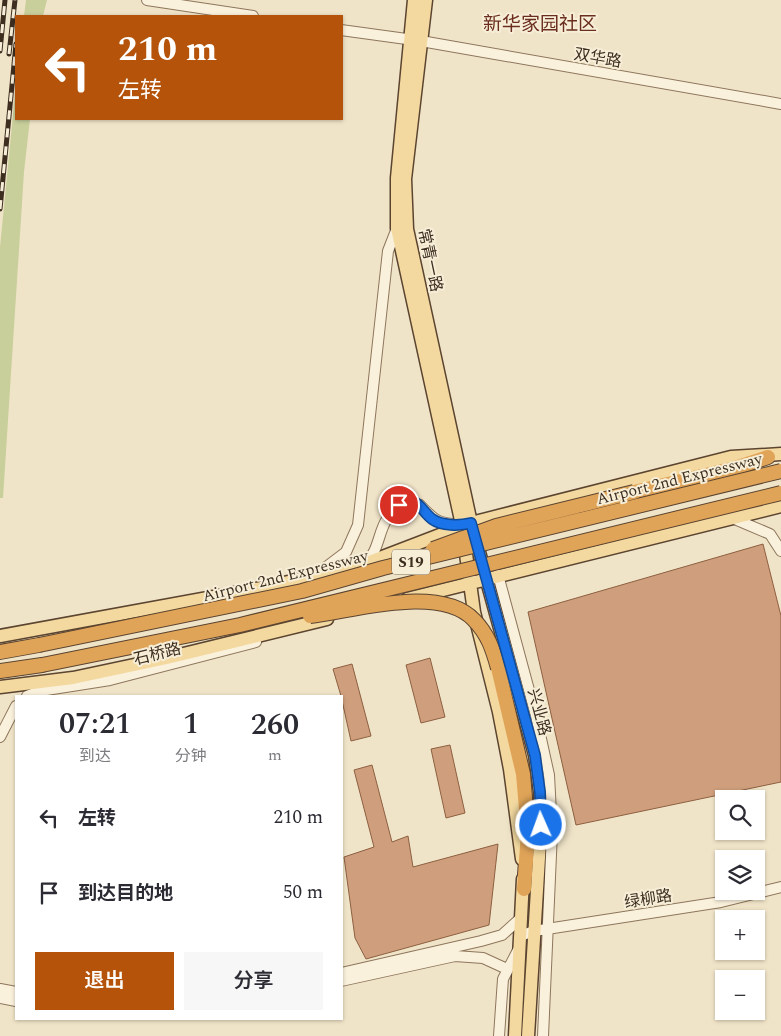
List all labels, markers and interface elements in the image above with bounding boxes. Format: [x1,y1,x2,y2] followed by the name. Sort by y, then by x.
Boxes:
[483,10,597,39] district label: 新华家园社区
[118,23,217,76] text: 210 m
[35,35,100,100] icon: left
[572,42,624,74] street label: 双华路
[118,74,162,107] text: 左转
[412,226,448,294] street label: 常青一路
[594,446,766,511] street label: Airport 2nd Expressway
[378,484,420,526] pin
[385,491,413,519] icon: arrive
[200,543,372,608] street label: Airport 2nd Expressway
[392,550,430,574] road number: S19
[131,637,183,671] street label: 石桥路
[521,686,557,739] street label: 兴业路
[59,701,131,747] text: 07:21
[183,701,199,747] text: 1
[251,702,299,748] text: 260
[268,743,282,767] text: m
[79,744,111,768] text: 到达
[175,744,207,768] text: 分钟
[715,790,765,1020] map controls
[715,790,765,840] button: search
[514,798,566,850] position arrow
[273,803,323,832] text: 210 m
[35,804,63,832] icon: left
[78,804,116,833] text: 左转
[715,850,765,900] button: layers
[283,878,323,907] text: 50 m
[35,879,63,907] icon: arrive
[78,879,173,908] text: 到达目的地
[623,883,674,915] street label: 绿柳路
[715,910,765,960] button: +
[35,952,174,1010] button: 退出
[184,952,323,1010] button: 分享
[715,970,765,1020] button: −

